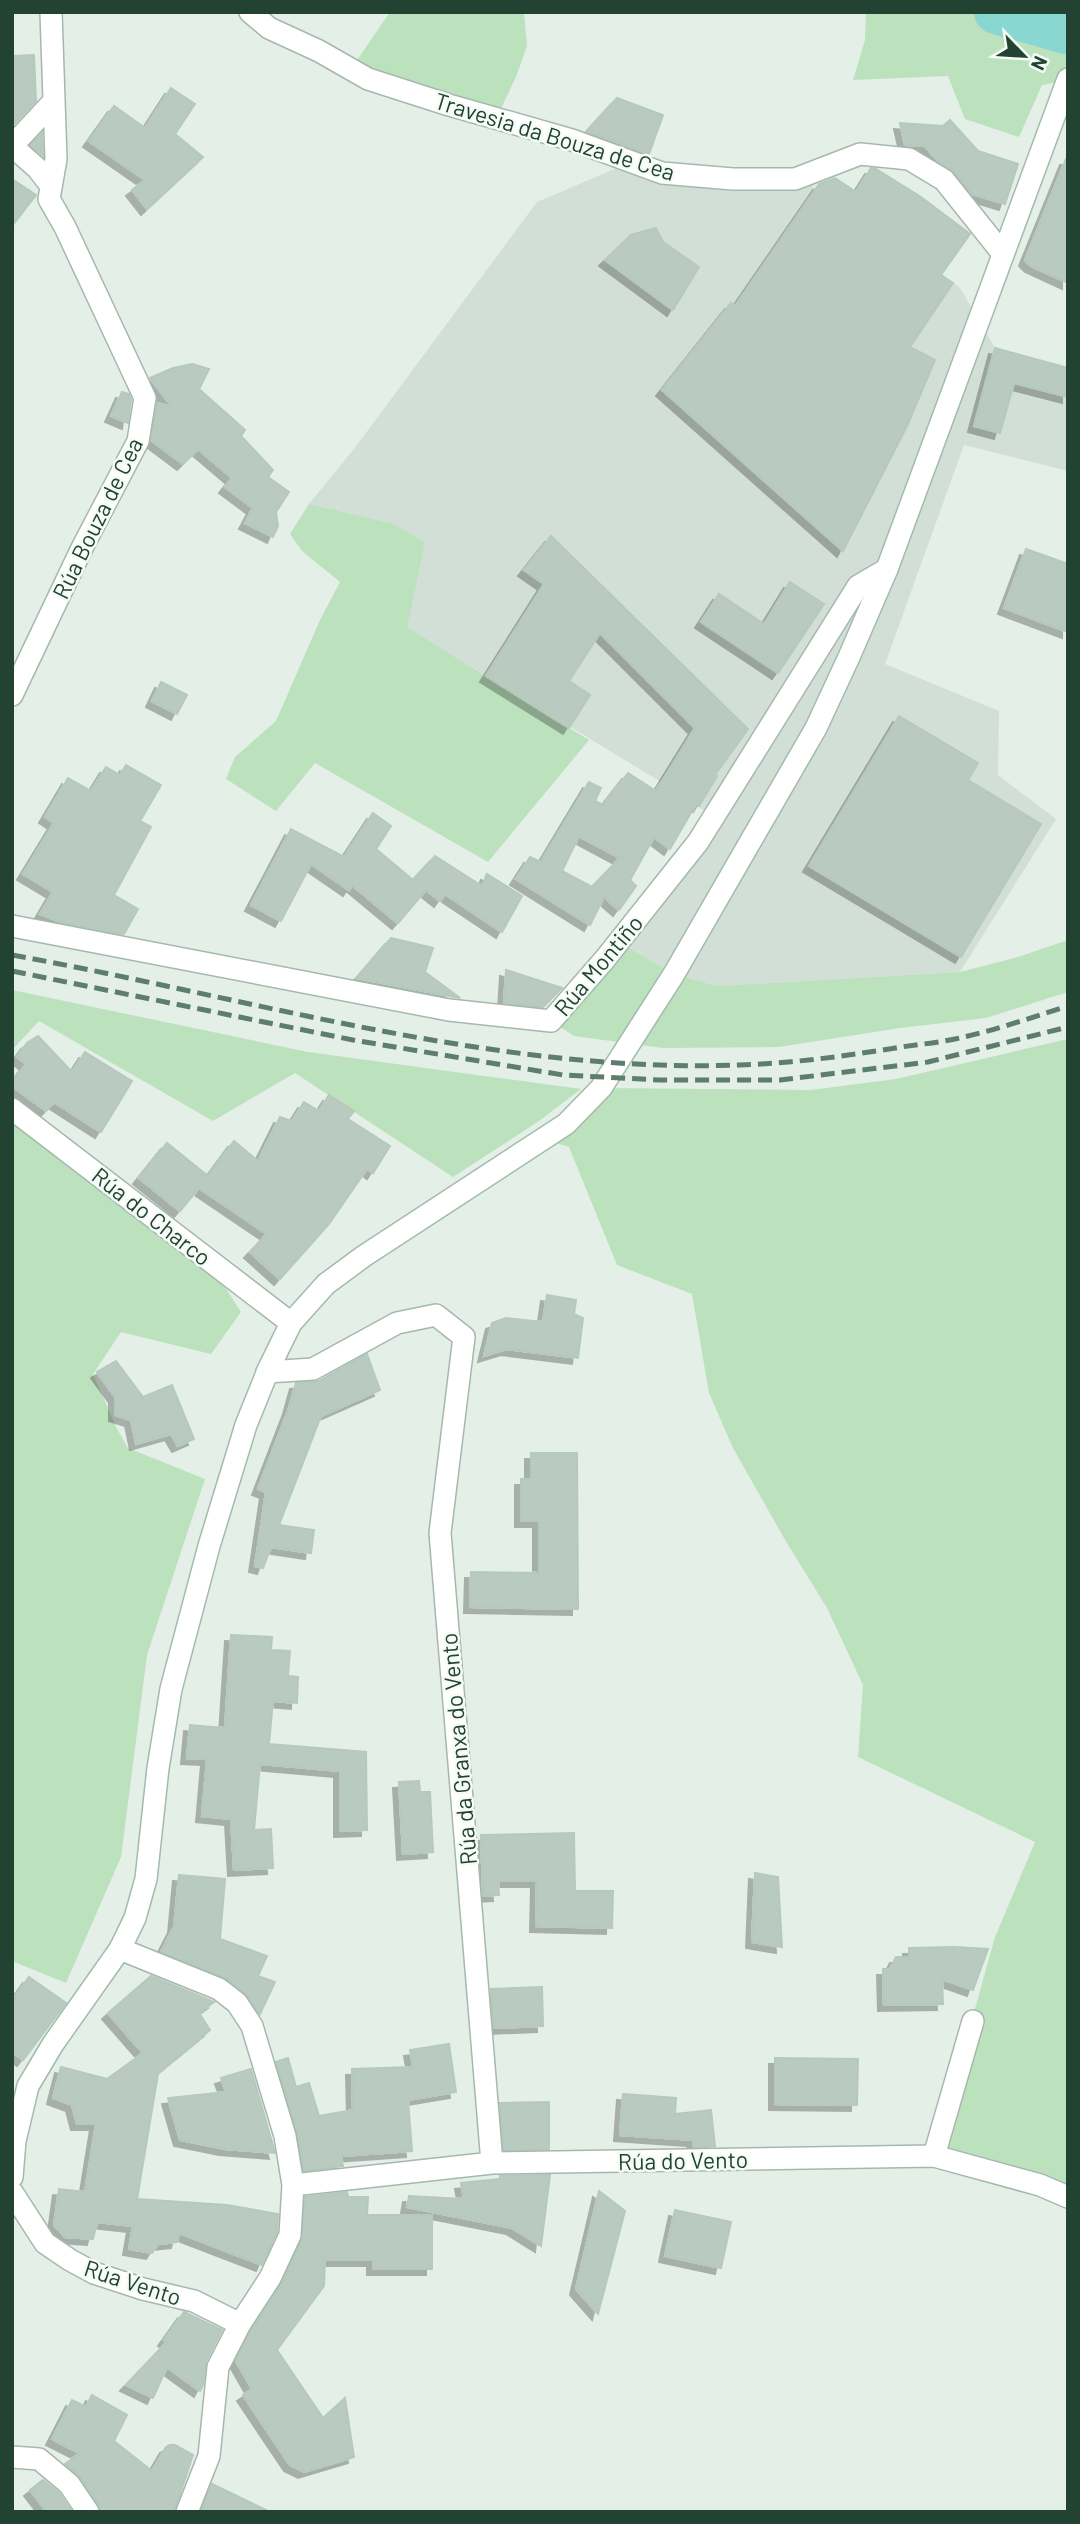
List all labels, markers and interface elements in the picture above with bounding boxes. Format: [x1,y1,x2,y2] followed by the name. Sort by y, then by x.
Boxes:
[989,21,1059,91] north arrow
[1027,53,1053,74] text: N
[432,86,678,186] street label: Travesia da Bouza de Cea
[46,433,148,603] street label: Rúa Bouza de Cea
[548,909,648,1021] street label: Rúa Montiño
[87,1161,217,1271] street label: Rúa do Charco
[434,1632,482,1866] street label: Rúa da Granxa do Vento
[618,2145,748,2175] street label: Rúa do Vento
[81,2253,185,2311] street label: Rúa Vento

